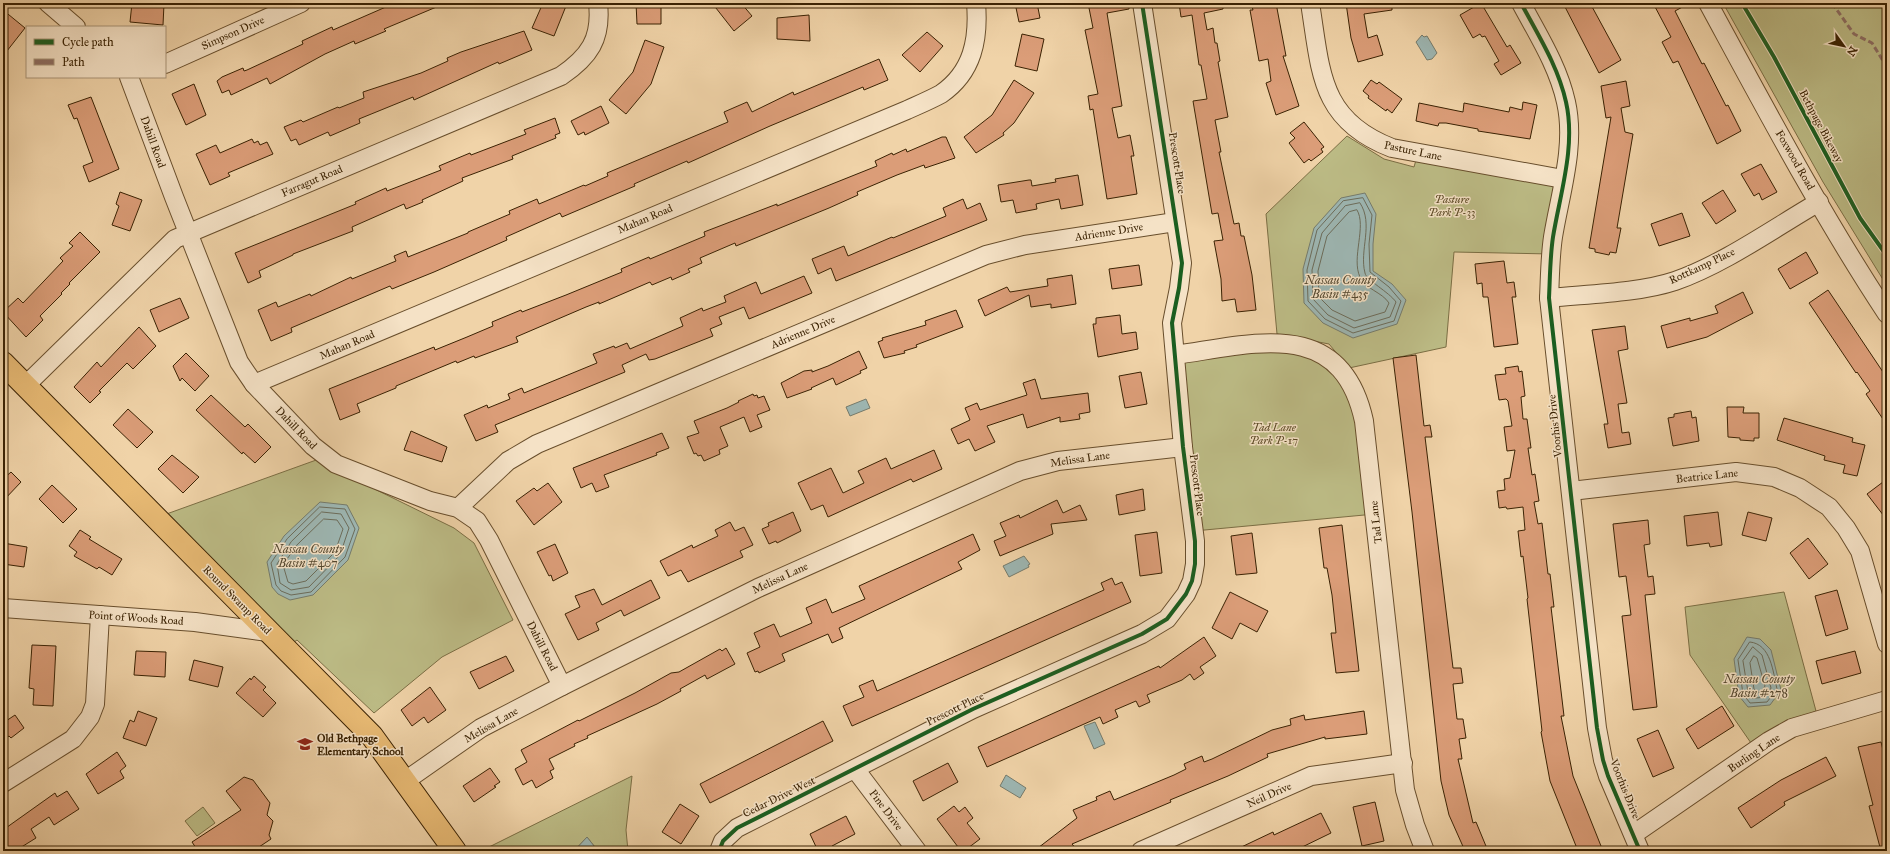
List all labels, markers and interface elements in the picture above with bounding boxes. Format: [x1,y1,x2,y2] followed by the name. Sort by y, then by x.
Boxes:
[200,13,267,53] street label: Simpson Drive
[26,26,166,78] legend
[1824,26,1864,66] north arrow
[62,35,114,49] text: Cycle path
[1844,44,1860,59] text: N
[62,55,85,69] text: Path
[1796,87,1846,165] street label: Bethpage Bikeway
[138,114,169,170] street label: Dahill Road
[1773,128,1818,193] street label: Foxwood Road
[1166,131,1188,195] street label: Prescott Place
[1383,139,1444,164] street label: Pasture Lane
[279,162,345,200] street label: Farragut Road
[1429,193,1475,219] park label: Pasture Park P-33
[616,201,675,236] street label: Mahan Road
[1073,220,1144,244] street label: Adrienne Drive
[1667,245,1737,287] street label: Rottkamp Place
[1304,273,1376,301] water label: Nassau County Basin #435
[768,312,838,352] street label: Adrienne Drive
[318,327,377,362] street label: Mahan Road
[1545,394,1565,459] street label: Voorhis Drive
[272,404,320,452] street label: Dahill Road
[1250,421,1298,447] park label: Tad Lane Park P-17
[1049,448,1111,470] street label: Melissa Lane
[1187,453,1207,517] street label: Prescott Place
[1675,466,1739,486] street label: Beatrice Lane
[1367,500,1385,544] street label: Tad Lane
[272,542,344,570] water label: Nassau County Basin #407
[750,559,810,597] street label: Melissa Lane
[200,563,274,637] street label: Round Swamp Road
[88,608,184,628] street label: Point of Woods Road
[524,619,560,674] street label: Dahill Road
[1723,672,1795,700] water label: Nassau County Basin #278
[924,689,986,729] street label: Prescott Place
[462,704,521,746] street label: Melissa Lane
[1726,731,1783,775] street label: Burling Lane
[317,732,405,759] place label: Old Bethpage Elementary School
[296,735,314,753] school or university icon: Old Bethpage Elementary School
[1607,756,1643,821] street label: Voorhis Drive
[741,774,817,820] street label: Cedar Drive West
[1245,779,1294,811] street label: Neil Drive
[866,787,906,833] street label: Pine Drive

